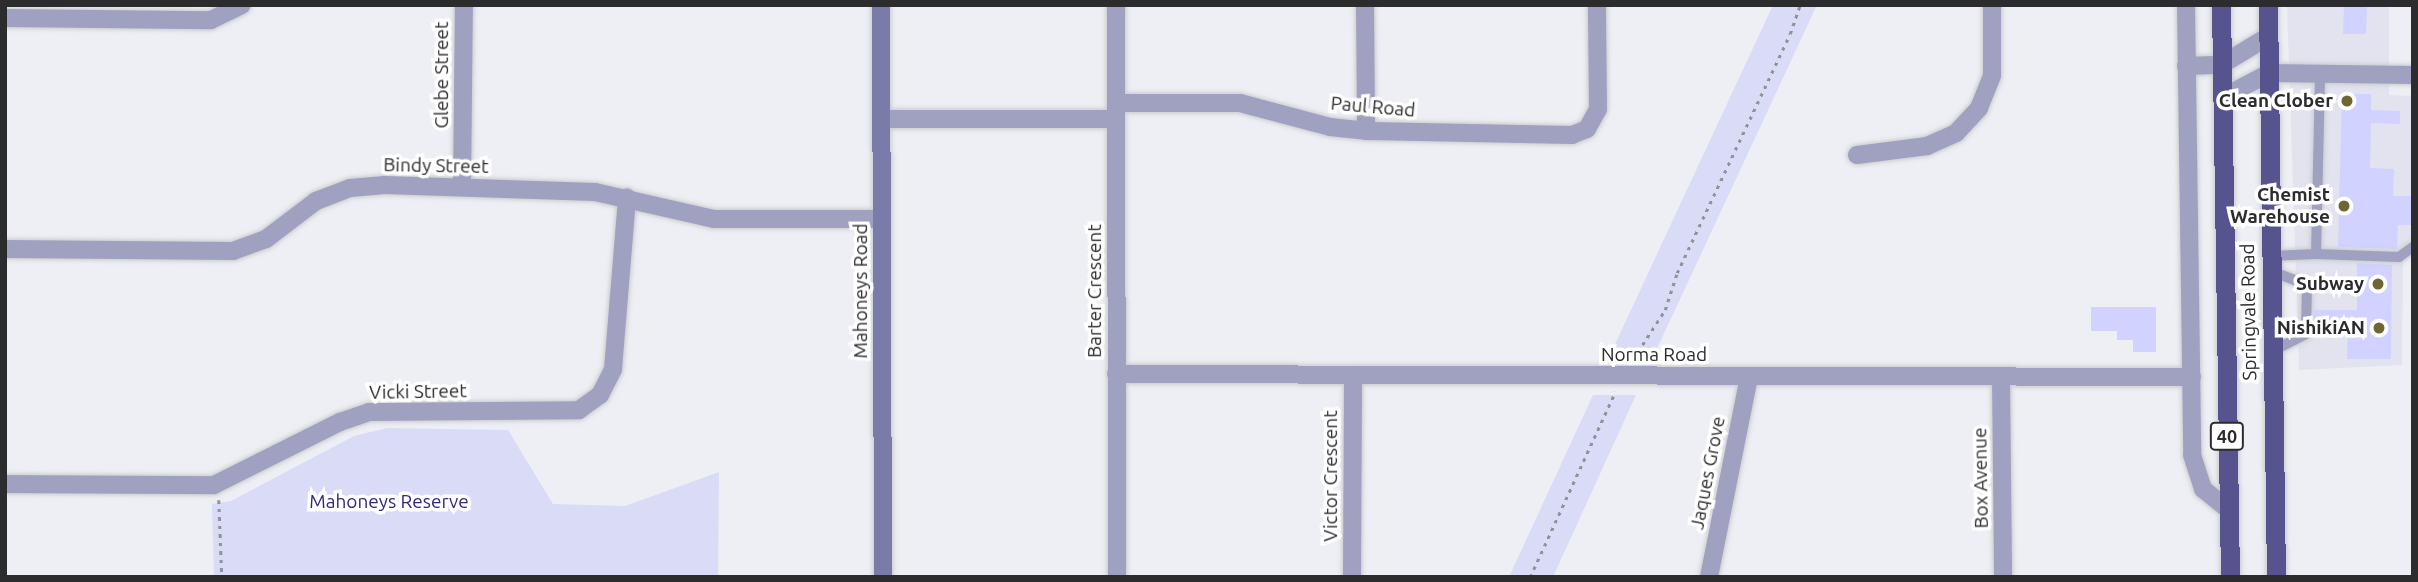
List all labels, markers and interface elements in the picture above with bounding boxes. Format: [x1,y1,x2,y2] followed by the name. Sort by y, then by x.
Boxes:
[431,21,453,129] street label: Glebe Street
[2219,90,2333,112] place label: Clean Clober
[1330,92,1416,122] street label: Paul Road
[2339,93,2355,109] marker: Clean Clober
[383,154,489,178] street label: Bindy Street
[2230,184,2330,228] place label: Chemist Warehouse
[2336,198,2352,214] marker: Chemist Warehouse
[850,223,872,359] street label: Mahoneys Road
[1084,224,1106,358] street label: Barter Crescent
[2236,243,2262,381] street label: Springvale Road
[2296,273,2364,295] place label: Subway
[2370,276,2386,292] marker: Subway
[2277,317,2365,339] place label: NishikiAN
[2371,320,2387,336] marker: NishikiAN
[1601,344,1707,366] street label: Norma Road
[369,380,467,404] street label: Vicki Street
[1320,410,1342,542] street label: Victor Crescent
[1686,415,1730,531] street label: Jaques Grove
[2210,422,2244,450] road number: 40
[1969,427,1993,529] street label: Box Avenue
[309,491,469,513] park label: Mahoneys Reserve

